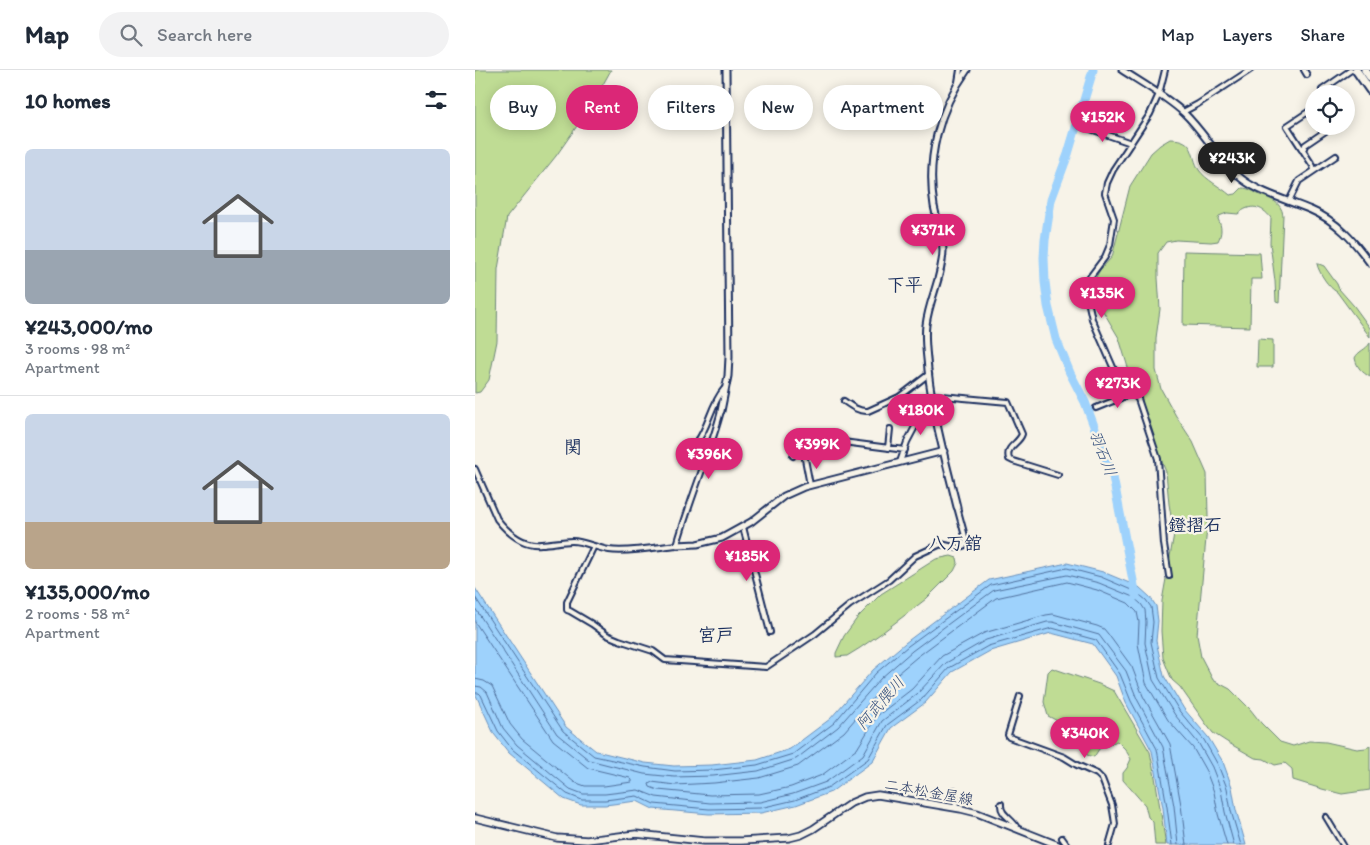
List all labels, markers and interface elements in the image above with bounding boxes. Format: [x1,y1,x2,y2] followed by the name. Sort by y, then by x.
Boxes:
[99,12,449,57] search box
[25,20,69,49] text: Map
[117,21,145,49] icon: search
[157,23,252,46] text: Search here
[1161,24,1194,46] text: Map
[1222,24,1272,46] text: Layers
[1300,24,1345,46] text: Share
[490,85,556,130] chip: Buy
[566,85,638,130] chip: Rent
[648,85,734,130] chip: Filters
[744,85,813,130] chip: New
[823,85,943,130] chip: Apartment
[1305,85,1355,135] map controls
[1305,85,1355,135] button: locate
[422,86,450,114] icon: filters
[25,88,111,113] text: 10 homes
[1068,100,1138,143] pin: ¥152K
[1081,107,1125,126] text: ¥152K
[1197,142,1267,184] pin: ¥243K
[1209,148,1255,167] text: ¥243K
[193,181,283,271] icon: home
[898,214,968,256] pin: ¥371K
[911,220,955,239] text: ¥371K
[887,274,923,296] district label: 下平
[1067,276,1137,319] pin: ¥135K
[1080,283,1124,302] text: ¥135K
[25,314,153,339] text: ¥243,000/mo
[25,339,130,358] text: 3 rooms · 98 m²
[25,358,100,377] text: Apartment
[1083,366,1153,409] pin: ¥273K
[1096,373,1140,392] text: ¥273K
[886,394,956,436] pin: ¥180K
[898,400,944,419] text: ¥180K
[1086,427,1120,479] water label: 羽石川
[782,428,852,470] pin: ¥399K
[795,434,839,453] text: ¥399K
[564,436,582,458] district label: 関
[674,438,744,480] pin: ¥396K
[687,444,731,463] text: ¥396K
[193,447,283,537] icon: home
[1168,514,1222,536] district label: 鐙摺石
[928,532,982,554] district label: 八万舘
[712,540,782,582] pin: ¥185K
[725,546,769,565] text: ¥185K
[25,579,150,604] text: ¥135,000/mo
[25,604,130,623] text: 2 rooms · 58 m²
[25,623,100,642] text: Apartment
[698,624,734,646] district label: 宮戸
[852,673,908,733] water label: 阿武隈川
[1050,716,1120,759] pin: ¥340K
[1061,723,1109,742] text: ¥340K
[883,775,975,809] street label: 二本松金屋線

